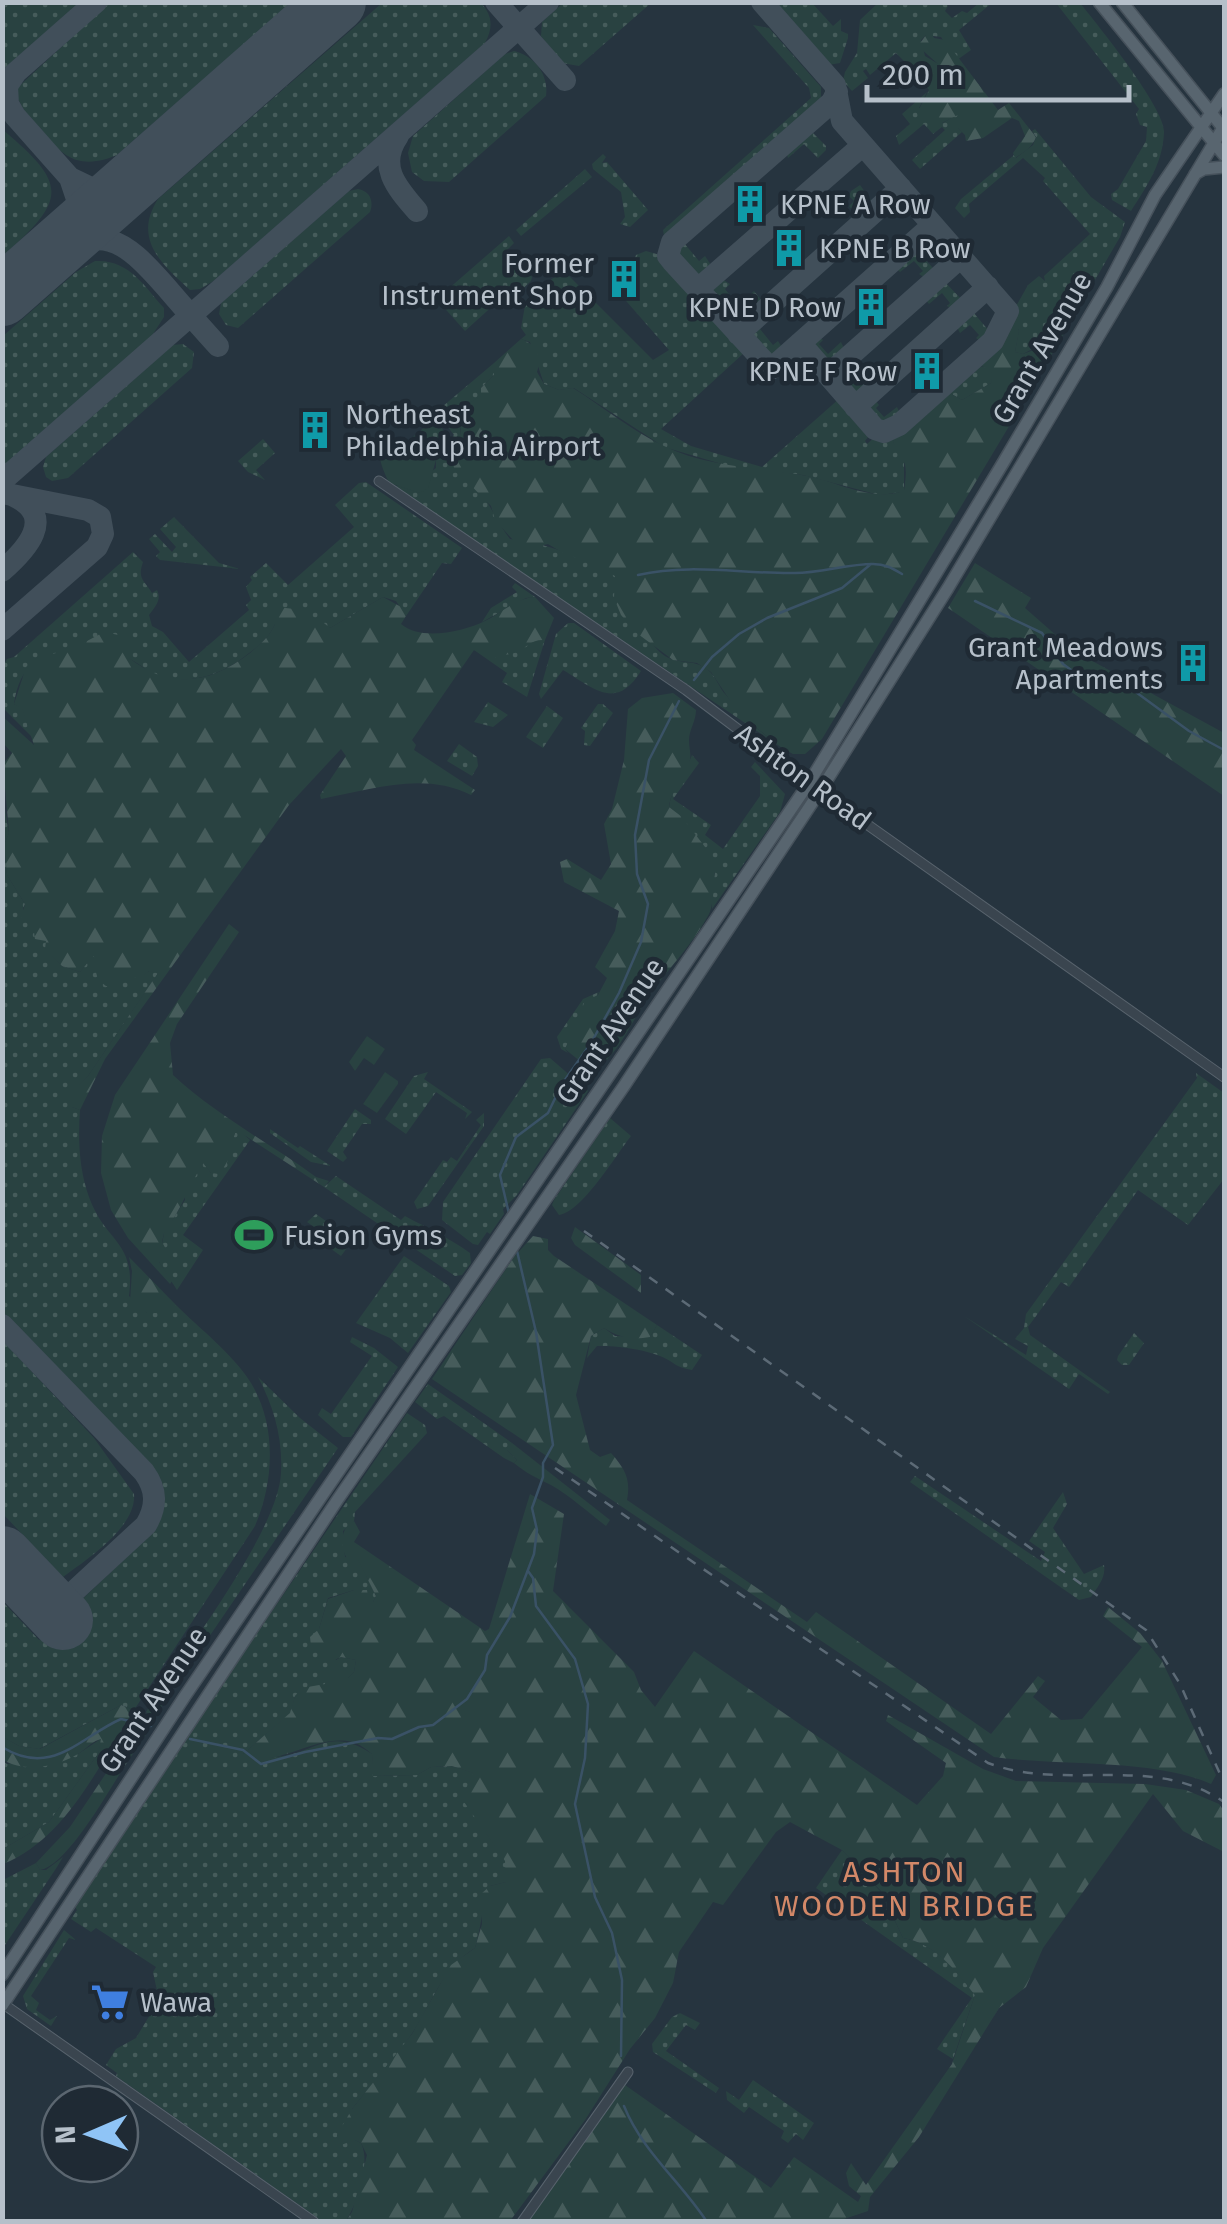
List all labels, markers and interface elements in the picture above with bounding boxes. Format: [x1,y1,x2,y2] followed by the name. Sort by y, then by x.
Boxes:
[867,40,1130,102] scale bar
[882,57,964,93] text: 200 m
[729,183,771,225] building icon: KPNE A Row
[780,188,931,221] place label: KPNE A Row
[768,227,810,269] building icon: KPNE B Row
[819,232,971,265] place label: KPNE B Row
[381,247,594,312] place label: Former Instrument Shop
[603,258,645,300] building icon: Former Instrument Shop
[985,266,1099,430] street label: Grant Avenue
[850,286,892,328] building icon: KPNE D Row
[688,291,841,324] place label: KPNE D Row
[906,350,948,392] building icon: KPNE F Row
[749,355,897,388] place label: KPNE F Row
[345,398,602,463] place label: Northeast Philadelphia Airport
[294,409,336,451] building icon: Northeast Philadelphia Airport
[968,631,1163,696] place label: Grant Meadows Apartments
[1172,642,1214,684] building icon: Grant Meadows Apartments
[729,717,877,837] street label: Ashton Road
[549,951,671,1111] street label: Grant Avenue
[233,1214,275,1256] sports icon: Fusion Gyms
[284,1219,443,1252] place label: Fusion Gyms
[92,1620,214,1780] street label: Grant Avenue
[774,1854,1036,1924] district label: ASHTON WOODEN BRIDGE
[89,1981,131,2023] supermarket icon: Wawa
[140,1986,212,2019] place label: Wawa
[40,2084,140,2184] north arrow
[49,2125,82,2145] text: N

